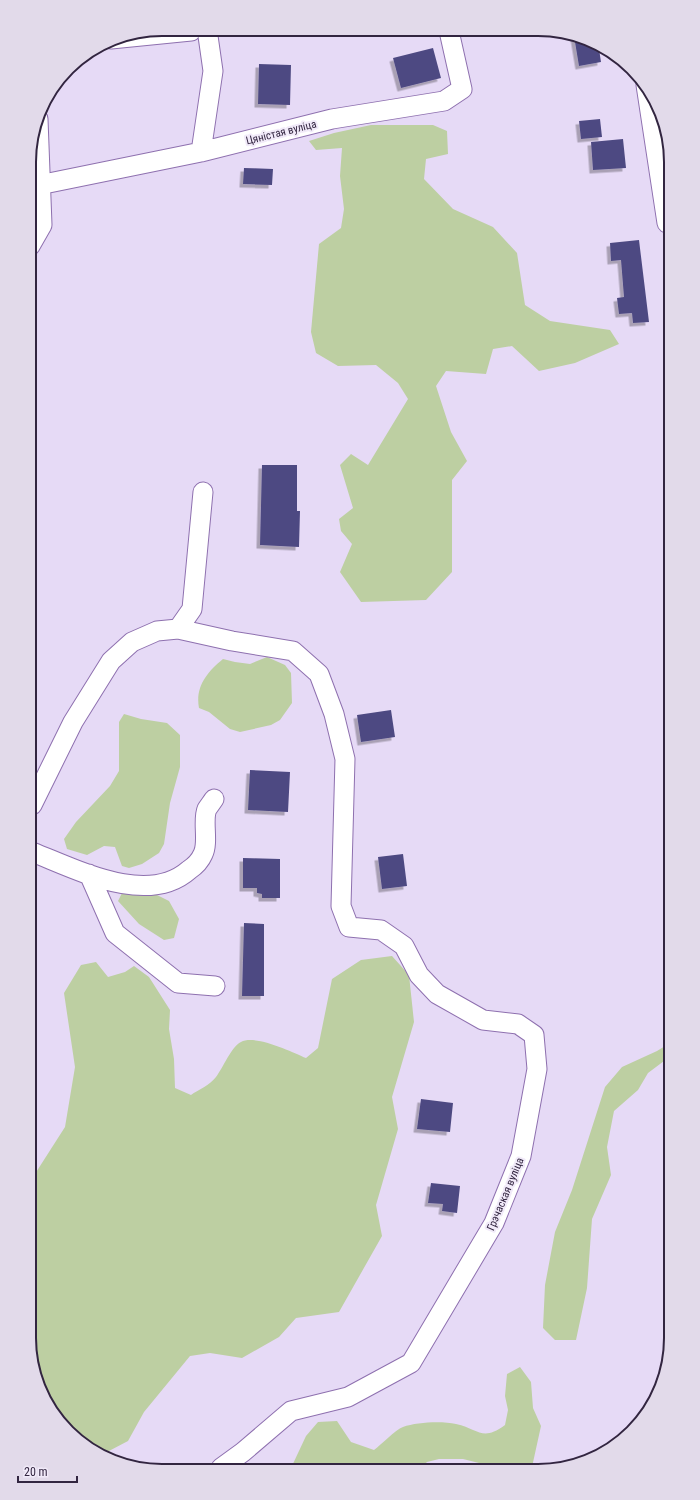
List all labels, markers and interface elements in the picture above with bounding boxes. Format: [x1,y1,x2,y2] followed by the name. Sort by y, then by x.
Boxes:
[244,117,318,148] street label: Цяністая вуліца
[484,1156,527,1233] street label: Грэчаская вуліца
[18,1458,77,1484] scale bar
[24,1465,48,1479] text: 20 m

